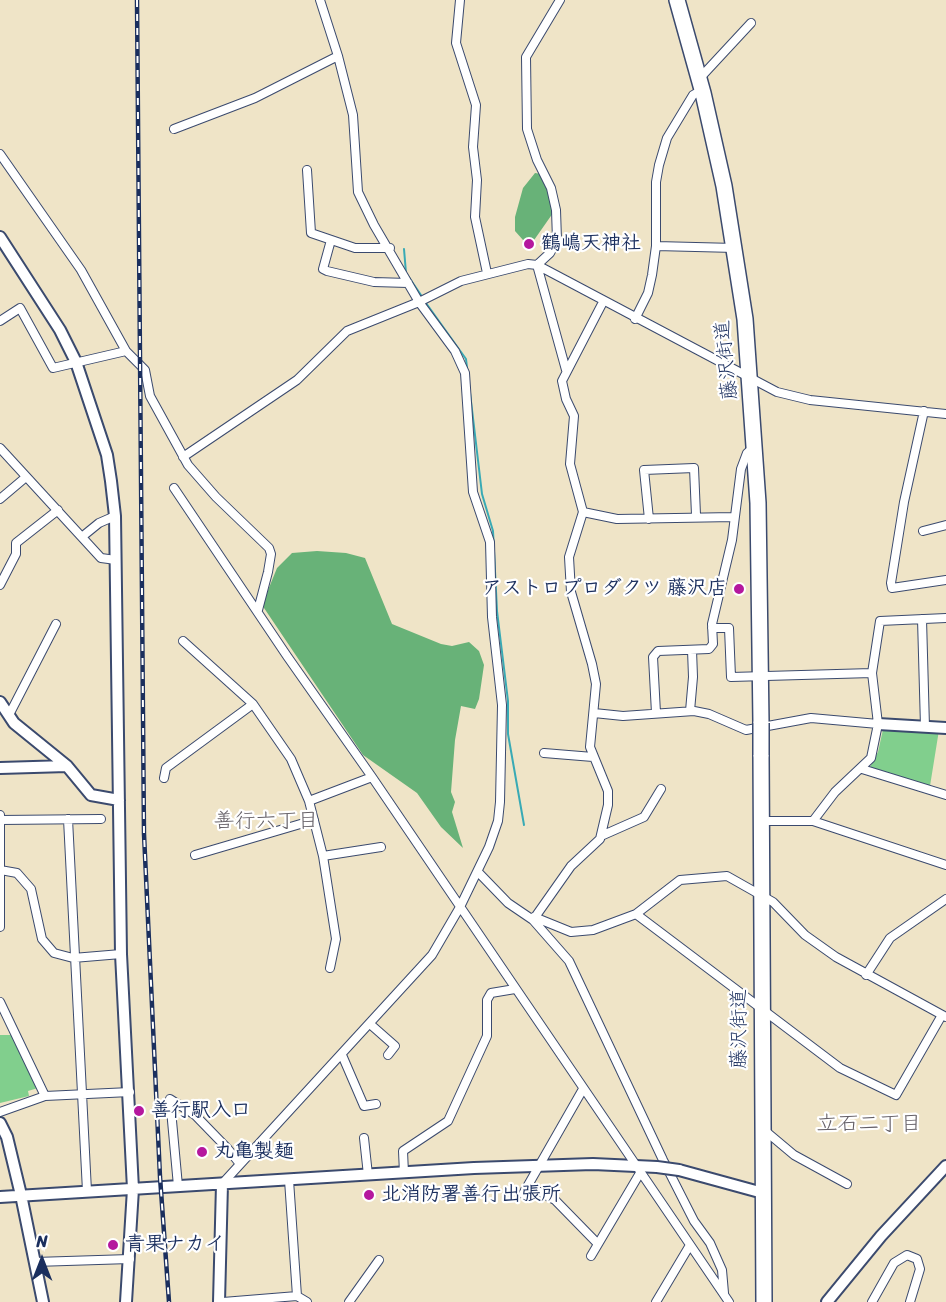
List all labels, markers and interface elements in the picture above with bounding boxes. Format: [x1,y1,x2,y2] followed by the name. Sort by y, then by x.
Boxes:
[541,232,641,256] place label: 鶴嶋天神社
[522,237,536,251] marker: 鶴嶋天神社
[711,319,743,401] street label: 藤沢街道
[482,577,727,601] place label: アストロプロダクツ 藤沢店
[732,582,746,596] marker: アストロプロダクツ 藤沢店
[214,809,318,835] district label: 善行六丁目
[728,989,752,1069] street label: 藤沢街道
[151,1099,251,1123] place label: 善行駅入口
[132,1104,146,1118] marker: 善行駅入口
[817,1112,921,1138] district label: 立石二丁目
[214,1140,294,1164] place label: 丸亀製麺
[195,1145,209,1159] marker: 丸亀製麺
[381,1183,561,1207] place label: 北消防署善行出張所
[362,1188,376,1202] marker: 北消防署善行出張所
[36,1227,48,1256] text: N
[12,1230,72,1290] north arrow
[125,1233,225,1257] place label: 青果ナカイ
[106,1238,120,1252] marker: 青果ナカイ

